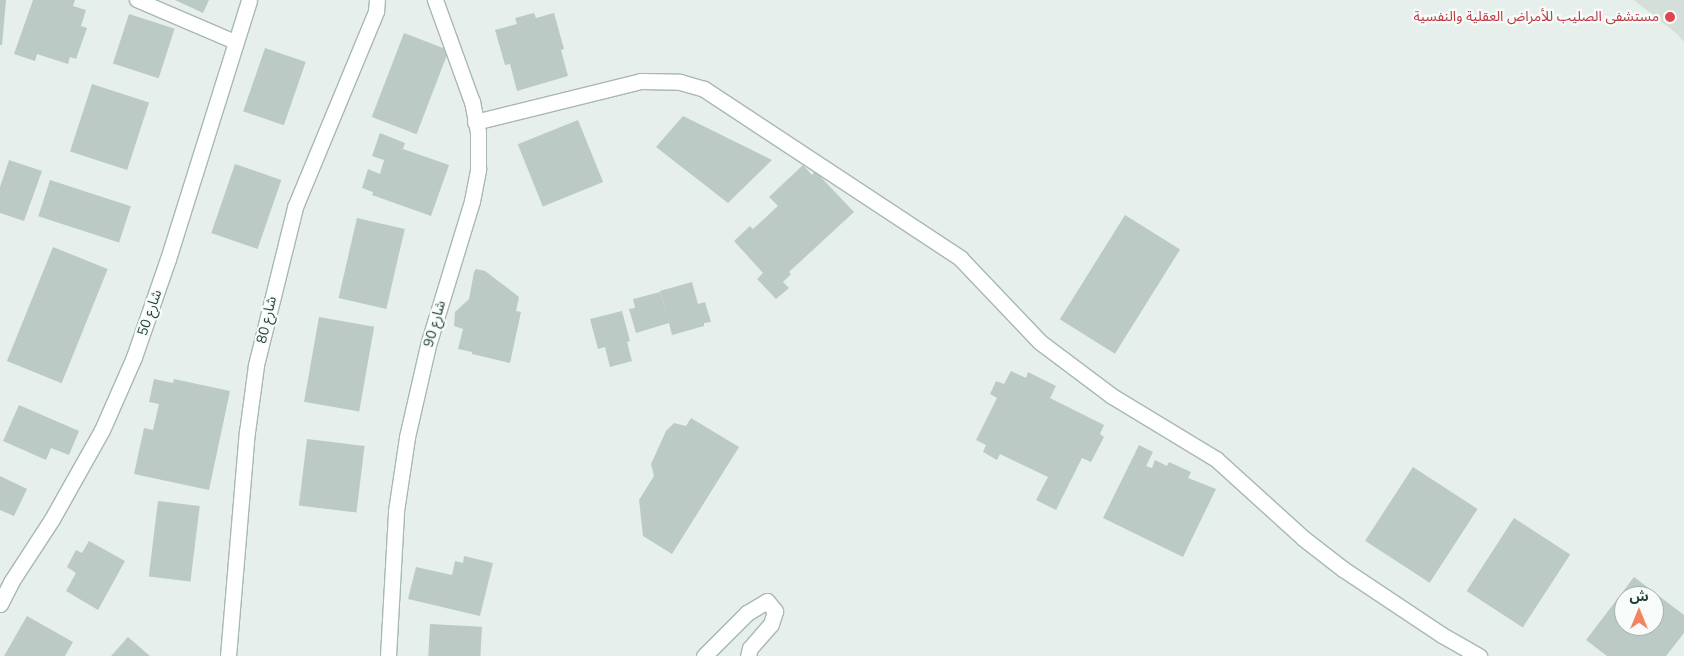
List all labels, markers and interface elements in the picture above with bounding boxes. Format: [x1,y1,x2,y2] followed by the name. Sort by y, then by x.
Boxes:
[1414,9,1659,25] place label: مستشفى الصليب للأمراض العقلية والنفسية
[1663,10,1677,24] marker: مستشفى الصليب للأمراض العقلية والنفسية
[134,288,166,338] street label: شارع 50
[253,295,281,345] street label: شارع 80
[420,299,450,349] street label: شارع 90
[1614,586,1664,636] north arrow
[1629,587,1649,606] text: ش

